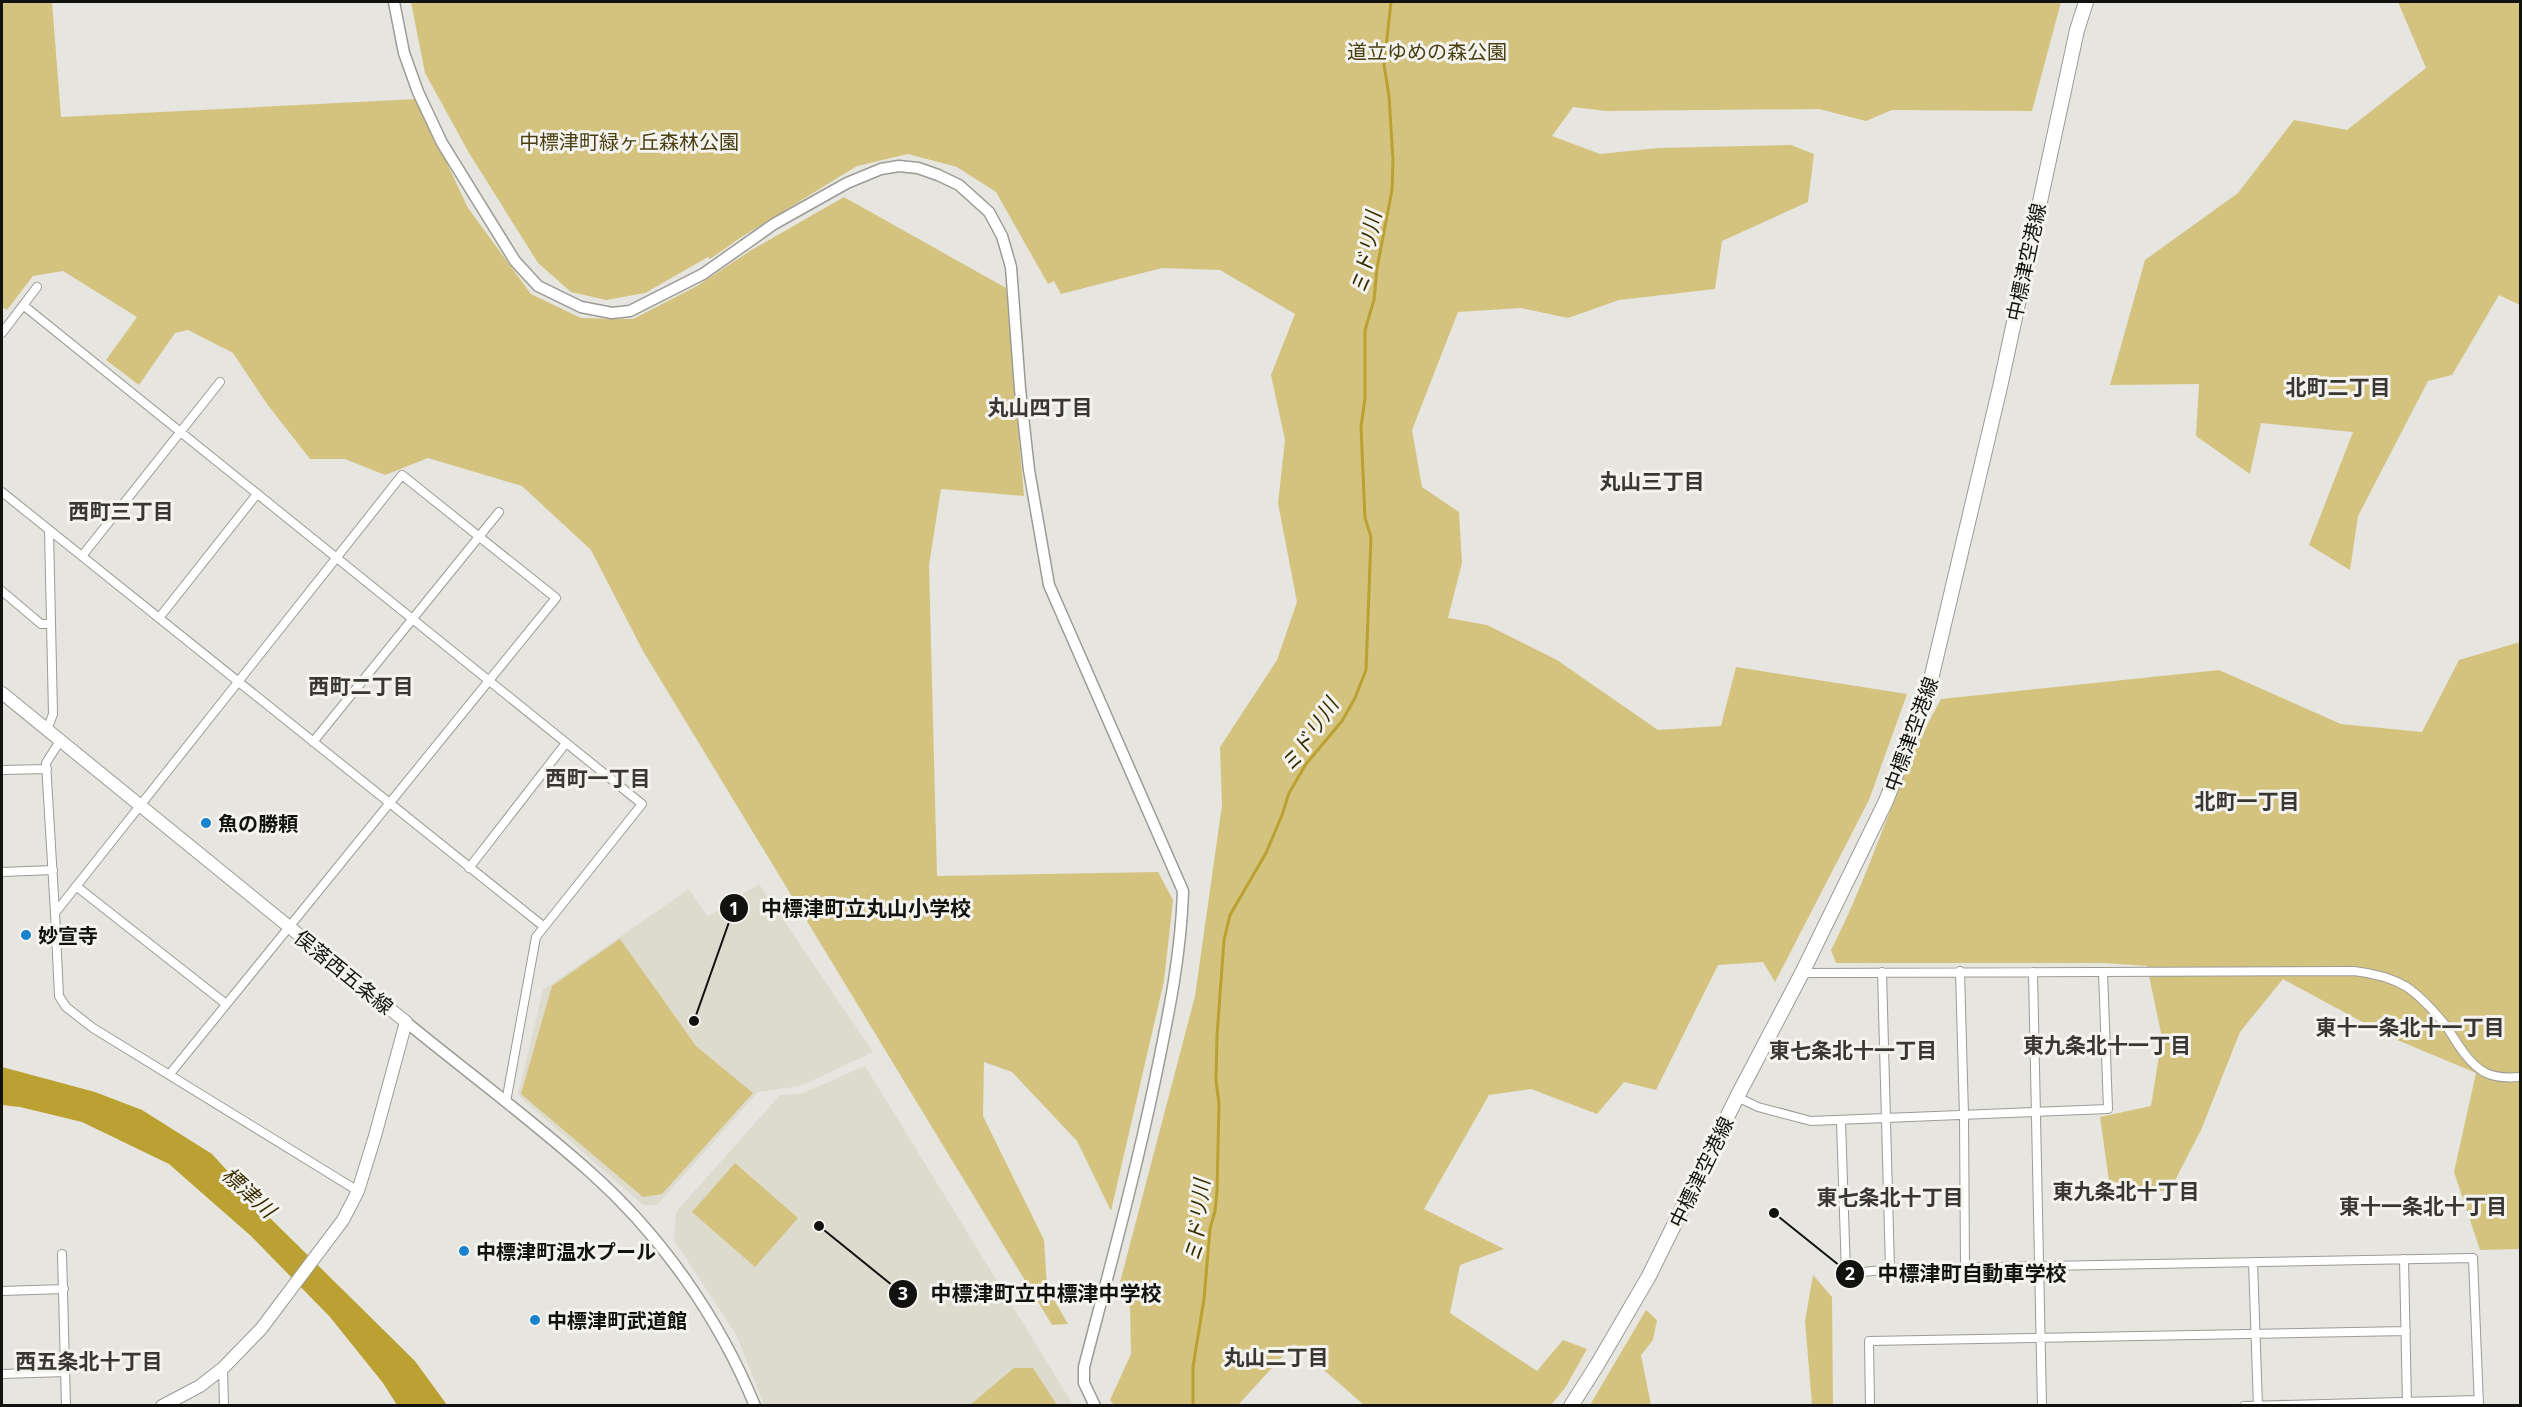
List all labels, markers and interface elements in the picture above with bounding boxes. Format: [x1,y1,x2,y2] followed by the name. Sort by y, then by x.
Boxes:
[1347,38,1507,65] park label: 道立ゆめの森公園
[519,128,739,155] park label: 中標津町緑ヶ丘森林公園
[2000,201,2052,323] street label: 中標津空港線
[1345,207,1387,297] water label: ミドリ川
[2286,373,2391,401] district label: 北町二丁目
[988,393,1093,421] district label: 丸山四丁目
[1600,467,1705,495] district label: 丸山三丁目
[69,497,174,525] district label: 西町三丁目
[309,672,414,700] district label: 西町二丁目
[1878,673,1944,795] street label: 中標津空港線
[1274,691,1345,778] water label: ミドリ川
[546,764,651,792] district label: 西町一丁目
[2195,787,2300,815] district label: 北町一丁目
[218,810,298,837] place label: 魚の勝頼
[199,816,213,830] marker: 魚の勝頼
[719,889,983,928] callout: 中標津町立丸山小学校
[761,894,971,922] text: 中標津町立丸山小学校
[729,896,739,920] text: 1
[38,922,98,949] place label: 妙宣寺
[289,924,399,1020] street label: 俣落西五条線
[19,928,33,942] marker: 妙宣寺
[2316,1013,2505,1041] district label: 東十一条北十一丁目
[2023,1031,2191,1059] district label: 東九条北十一丁目
[1769,1036,1937,1064] district label: 東七条北十一丁目
[1663,1112,1739,1232] street label: 中標津空港線
[216,1161,283,1225] water label: 標津川
[1179,1176,1216,1264] water label: ミドリ川
[2053,1177,2200,1205] district label: 東九条北十丁目
[1817,1183,1964,1211] district label: 東七条北十丁目
[2339,1192,2507,1220] district label: 東十一条北十丁目
[476,1238,656,1265] place label: 中標津町温水プール
[457,1244,471,1258] marker: 中標津町温水プール
[1835,1254,2078,1293] callout: 中標津町自動車学校
[1878,1259,2067,1287] text: 中標津町自動車学校
[1845,1261,1855,1285] text: 2
[888,1274,1173,1313] callout: 中標津町立中標津中学校
[931,1279,1162,1307] text: 中標津町立中標津中学校
[898,1281,908,1305] text: 3
[547,1307,687,1334] place label: 中標津町武道館
[528,1313,542,1327] marker: 中標津町武道館
[1224,1343,1329,1371] district label: 丸山二丁目
[16,1347,163,1375] district label: 西五条北十丁目

